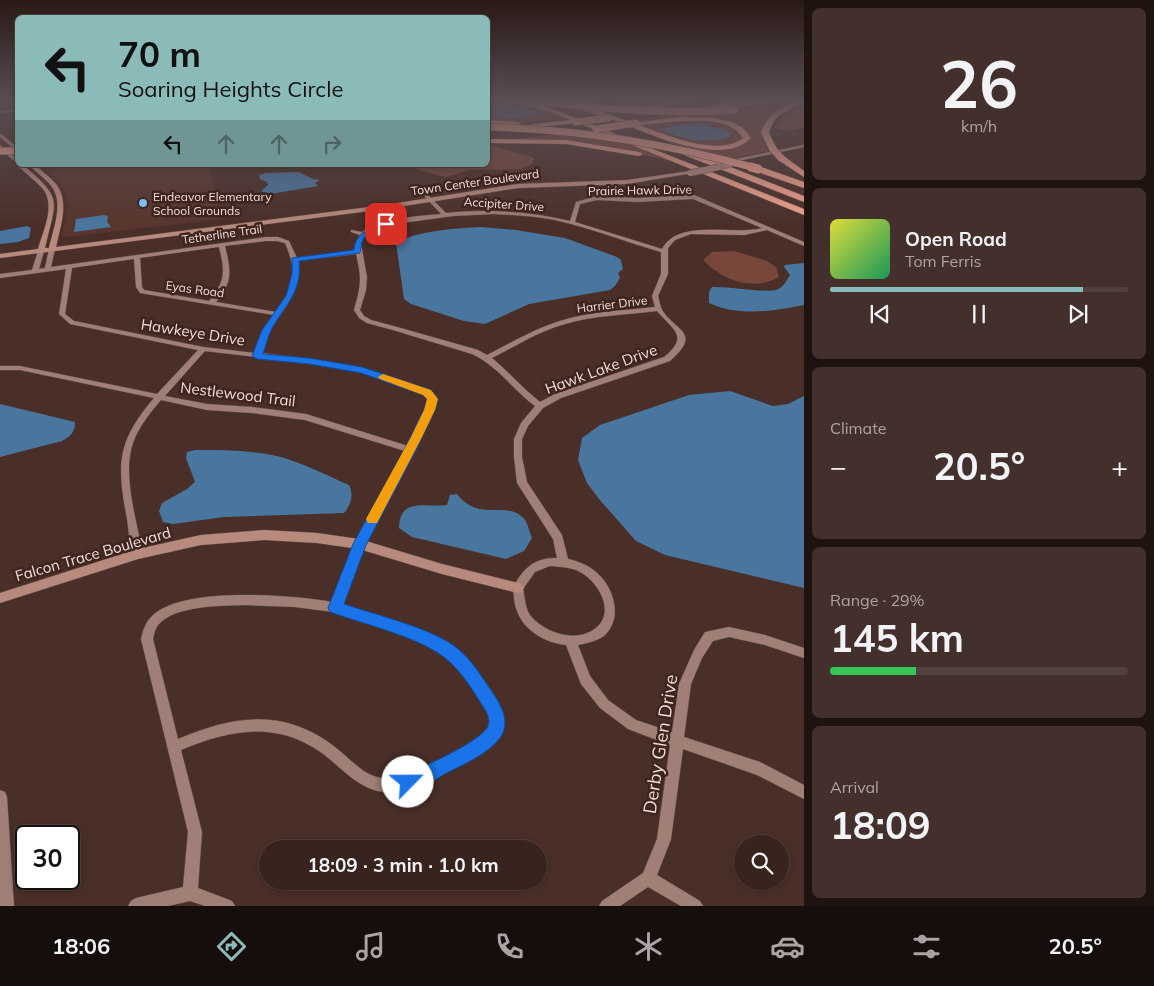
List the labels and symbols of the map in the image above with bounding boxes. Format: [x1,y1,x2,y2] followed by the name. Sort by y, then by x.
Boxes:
[410,166,540,198] street label: Town Center Boulevard
[588,182,692,198] street label: Prairie Hawk Drive
[153,189,272,218] place label: Endeavor Elementary School Grounds
[463,194,545,214] street label: Accipiter Drive
[137,197,149,209] marker: Endeavor Elementary School Grounds
[365,203,407,245] pin
[181,221,263,247] street label: Tetherline Trail
[165,277,225,301] street label: Eyas Road
[576,292,648,316] street label: Harrier Drive
[140,314,246,350] street label: Hawkeye Drive
[542,340,660,398] street label: Hawk Lake Drive
[179,378,297,410] street label: Nestlewood Trail
[13,523,173,585] street label: Falcon Trace Boulevard
[638,673,682,815] street label: Derby Glen Drive
[381,755,433,807] position arrow
[15,825,80,890] speed limit sign: 30

